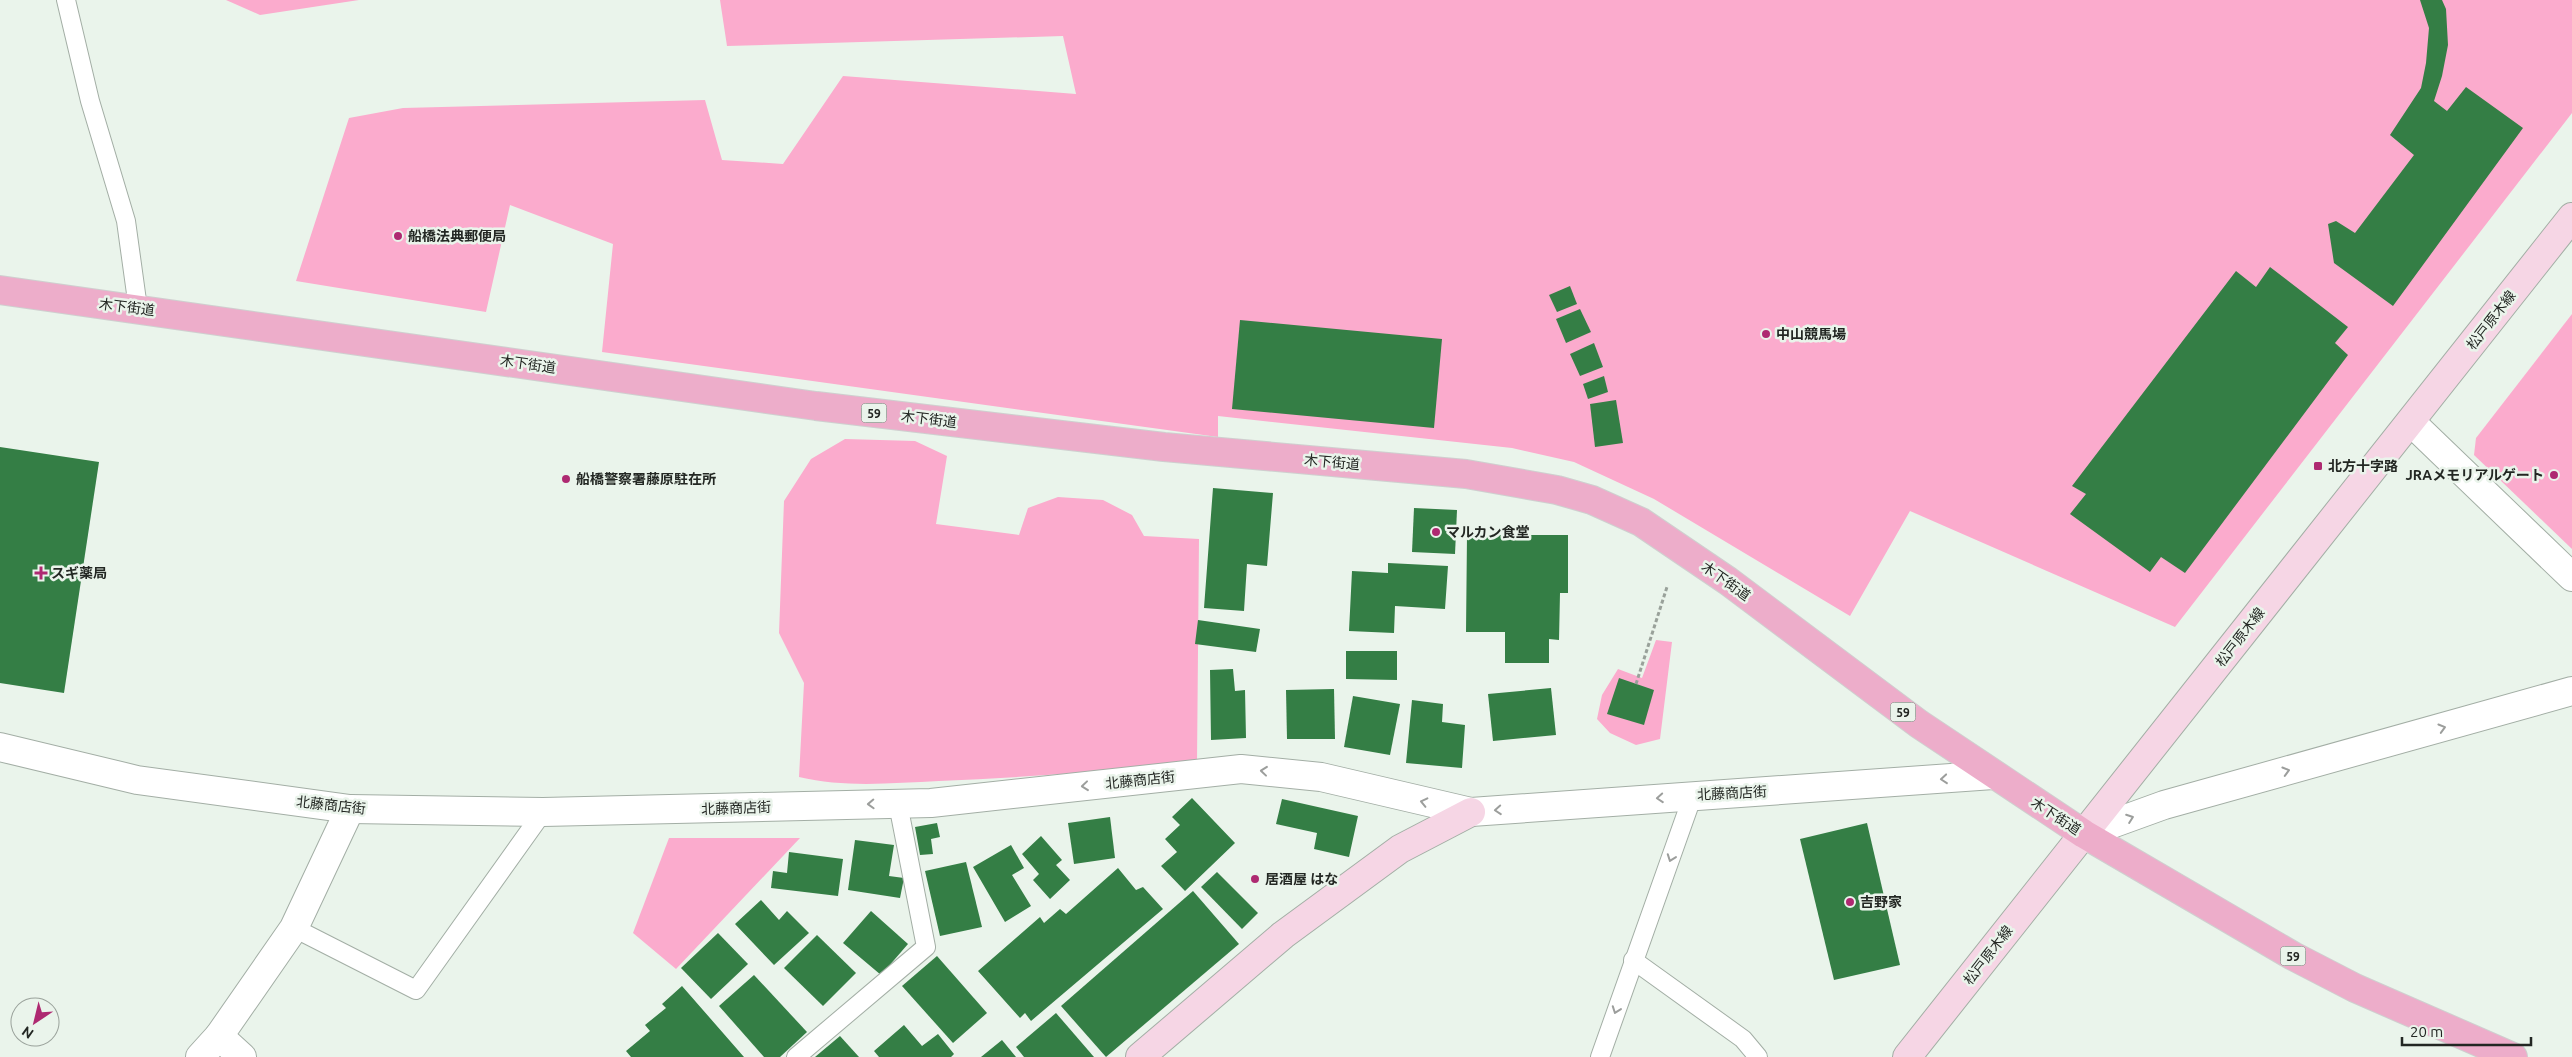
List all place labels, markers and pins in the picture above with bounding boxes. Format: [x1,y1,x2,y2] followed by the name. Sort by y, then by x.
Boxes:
[408,228,506,244] place label: 船橋法典郵便局
[392,230,404,242] marker: 船橋法典郵便局
[1776,326,1846,342] place label: 中山競馬場
[1760,328,1772,340] marker: 中山競馬場
[2328,458,2398,474] place label: 北方十字路
[2312,460,2324,472] marker: 北方十字路
[2405,467,2544,483] place label: JRAメモリアルゲート
[2548,469,2560,481] marker: JRAメモリアルゲート
[576,471,716,487] place label: 船橋警察署藤原駐在所
[560,473,572,485] marker: 船橋警察署藤原駐在所
[1446,524,1530,540] place label: マルカン食堂
[1430,526,1442,538] marker: マルカン食堂
[51,565,107,581] place label: スギ薬局
[35,567,47,579] marker: スギ薬局
[1265,871,1338,887] place label: 居酒屋 はな
[1249,873,1261,885] marker: 居酒屋 はな
[1860,894,1902,910] place label: 吉野家
[1844,896,1856,908] marker: 吉野家

